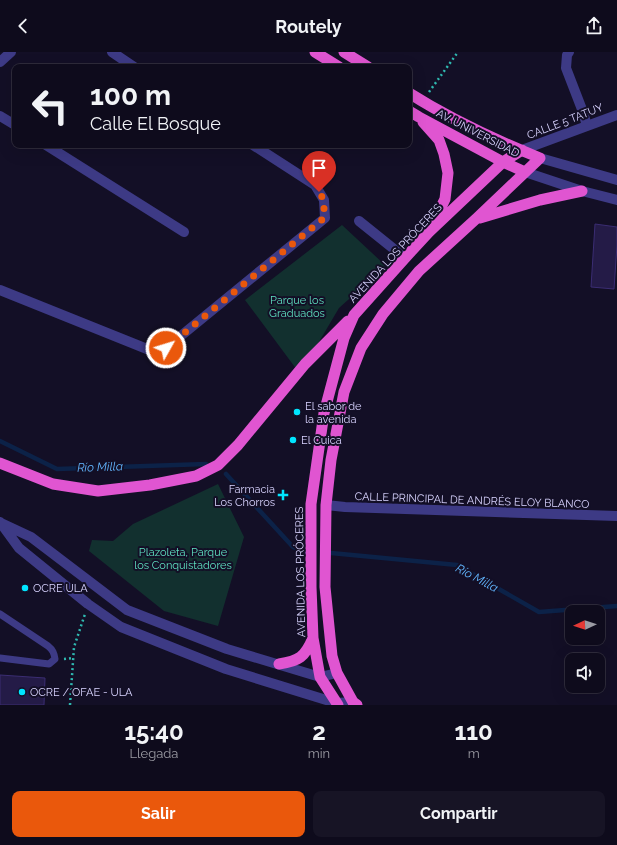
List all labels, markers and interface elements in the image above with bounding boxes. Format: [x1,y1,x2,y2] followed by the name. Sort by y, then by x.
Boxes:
[12,15,34,37] icon: back
[583,15,605,37] icon: share
[275,16,342,37] text: Routely
[90,79,171,112] text: 100 m
[24,80,76,132] icon: left
[525,101,605,142] street label: CALLE 5 TATUY
[434,107,522,160] street label: AV. UNIVERSIDAD
[90,113,221,134] text: Calle El Bosque
[302,151,336,192] pin
[308,157,330,179] icon: arrive
[345,200,445,306] street label: AVENIDA LOS PRÓCERES
[269,294,325,320] park label: Parque los Graduados
[145,327,187,369] position arrow
[305,400,362,426] place label: El sabor de la avenida
[292,407,302,417] marker: El sabor de la avenida
[301,434,342,447] place label: El Cuica
[288,435,298,445] marker: El Cuica
[77,459,123,475] water label: Río Milla
[214,483,275,509] place label: Farmacia Los Chorros
[354,489,590,511] street label: CALLE PRINCIPAL DE ANDRÉS ELOY BLANCO
[278,490,288,500] marker: Farmacia Los Chorros
[292,506,308,637] street label: AVENIDA LOS PRÓCERES
[134,546,232,572] park label: Plazoleta, Parque los Conquistadores
[453,561,501,595] water label: Río Milla
[33,582,88,595] place label: OCRE ULA
[20,583,30,593] marker: OCRE ULA
[565,605,605,645] north arrow
[565,605,605,693] map controls
[565,653,605,693] button: sound
[30,686,133,699] place label: OCRE / OFAE - ULA
[17,687,27,697] marker: OCRE / OFAE - ULA
[124,717,184,746] text: 15:40
[312,717,326,746] text: 2
[454,717,493,746] text: 110
[129,746,178,761] text: Llegada
[308,746,330,761] text: min
[468,746,480,761] text: m
[12,791,305,837] button: Salir
[313,791,605,837] button: Compartir

